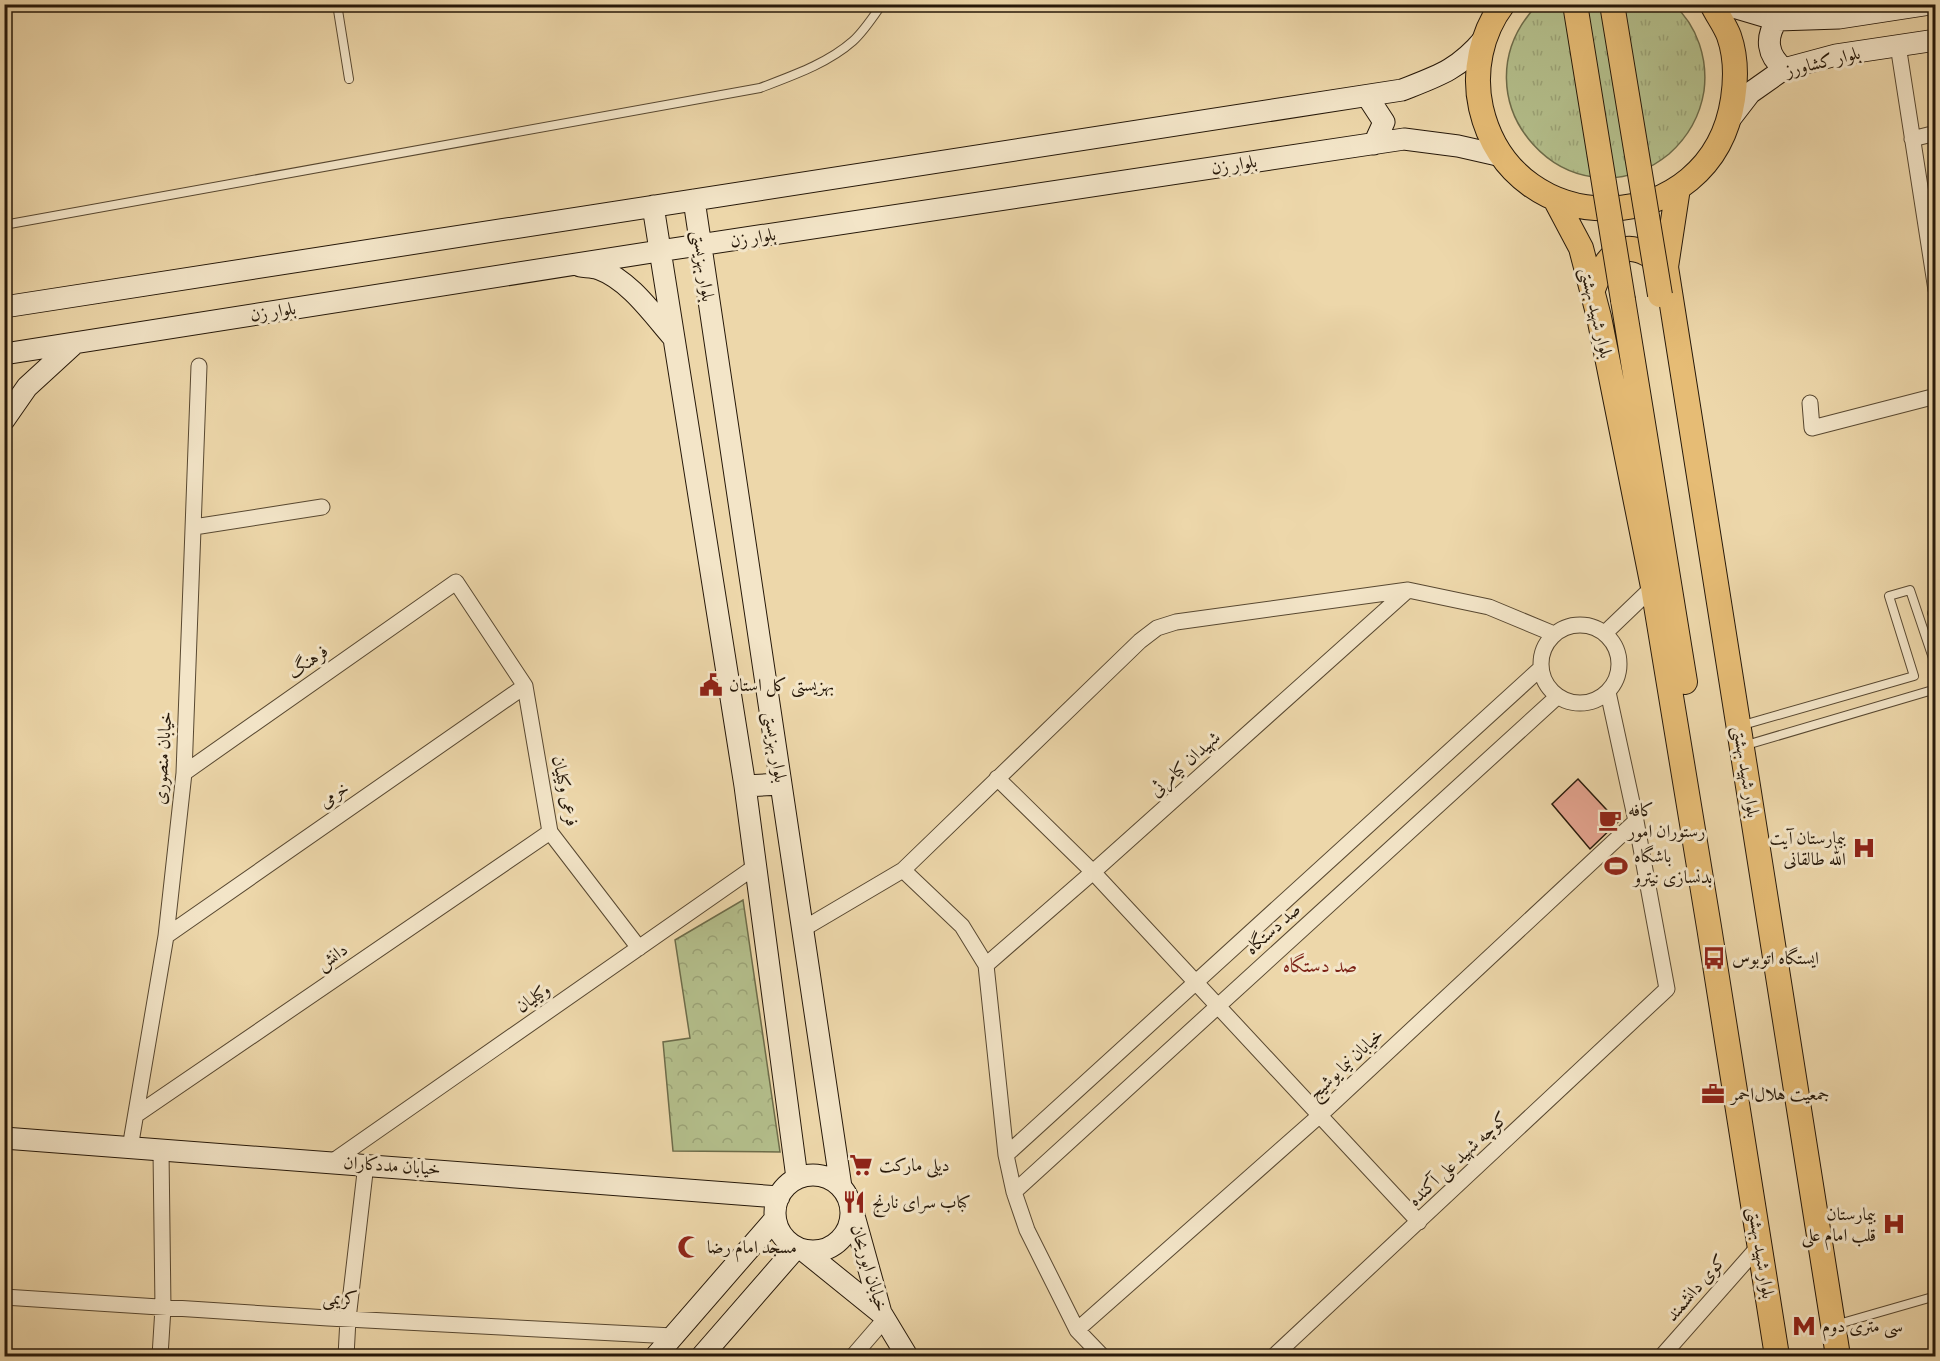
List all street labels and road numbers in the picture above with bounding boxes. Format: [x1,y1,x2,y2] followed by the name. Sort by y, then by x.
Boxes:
[1781,42,1863,83] street label: بلوار کشاورز
[1209,150,1259,180] street label: بلوار زن
[728,223,778,253] street label: بلوار زن
[686,229,719,303] street label: بلوار بهزیستی
[1573,265,1618,361] street label: بلوار شهید بهشتی
[248,297,298,327] street label: بلوار زن
[283,639,333,684] street label: فرهنگ
[757,710,792,784] street label: بلوار بهزیستی
[148,711,178,805] street label: خیابان منصوری
[1726,724,1765,820] street label: بلوار شهید بهشتی
[1145,726,1226,803] street label: شهیدان کیامرثی
[546,754,584,828] street label: فرعی وکیلیان
[315,777,353,813] street label: خرمی
[1240,897,1306,960] street label: صد دستگاه
[312,938,352,976] street label: دانش
[511,978,555,1018] street label: وکیلیان
[1303,1023,1391,1108] street label: خیابان نیما یوشیج
[1403,1107,1514,1212] street label: کوچه شهید علی آکنده
[343,1151,441,1181] street label: خیابان مددکاران
[1741,1205,1780,1301] street label: بلوار شهید بهشتی
[845,1222,893,1314] street label: خیابان ابوریحان
[1661,1250,1731,1326] street label: کوی دانشمند
[322,1287,358,1311] street label: کریمی

